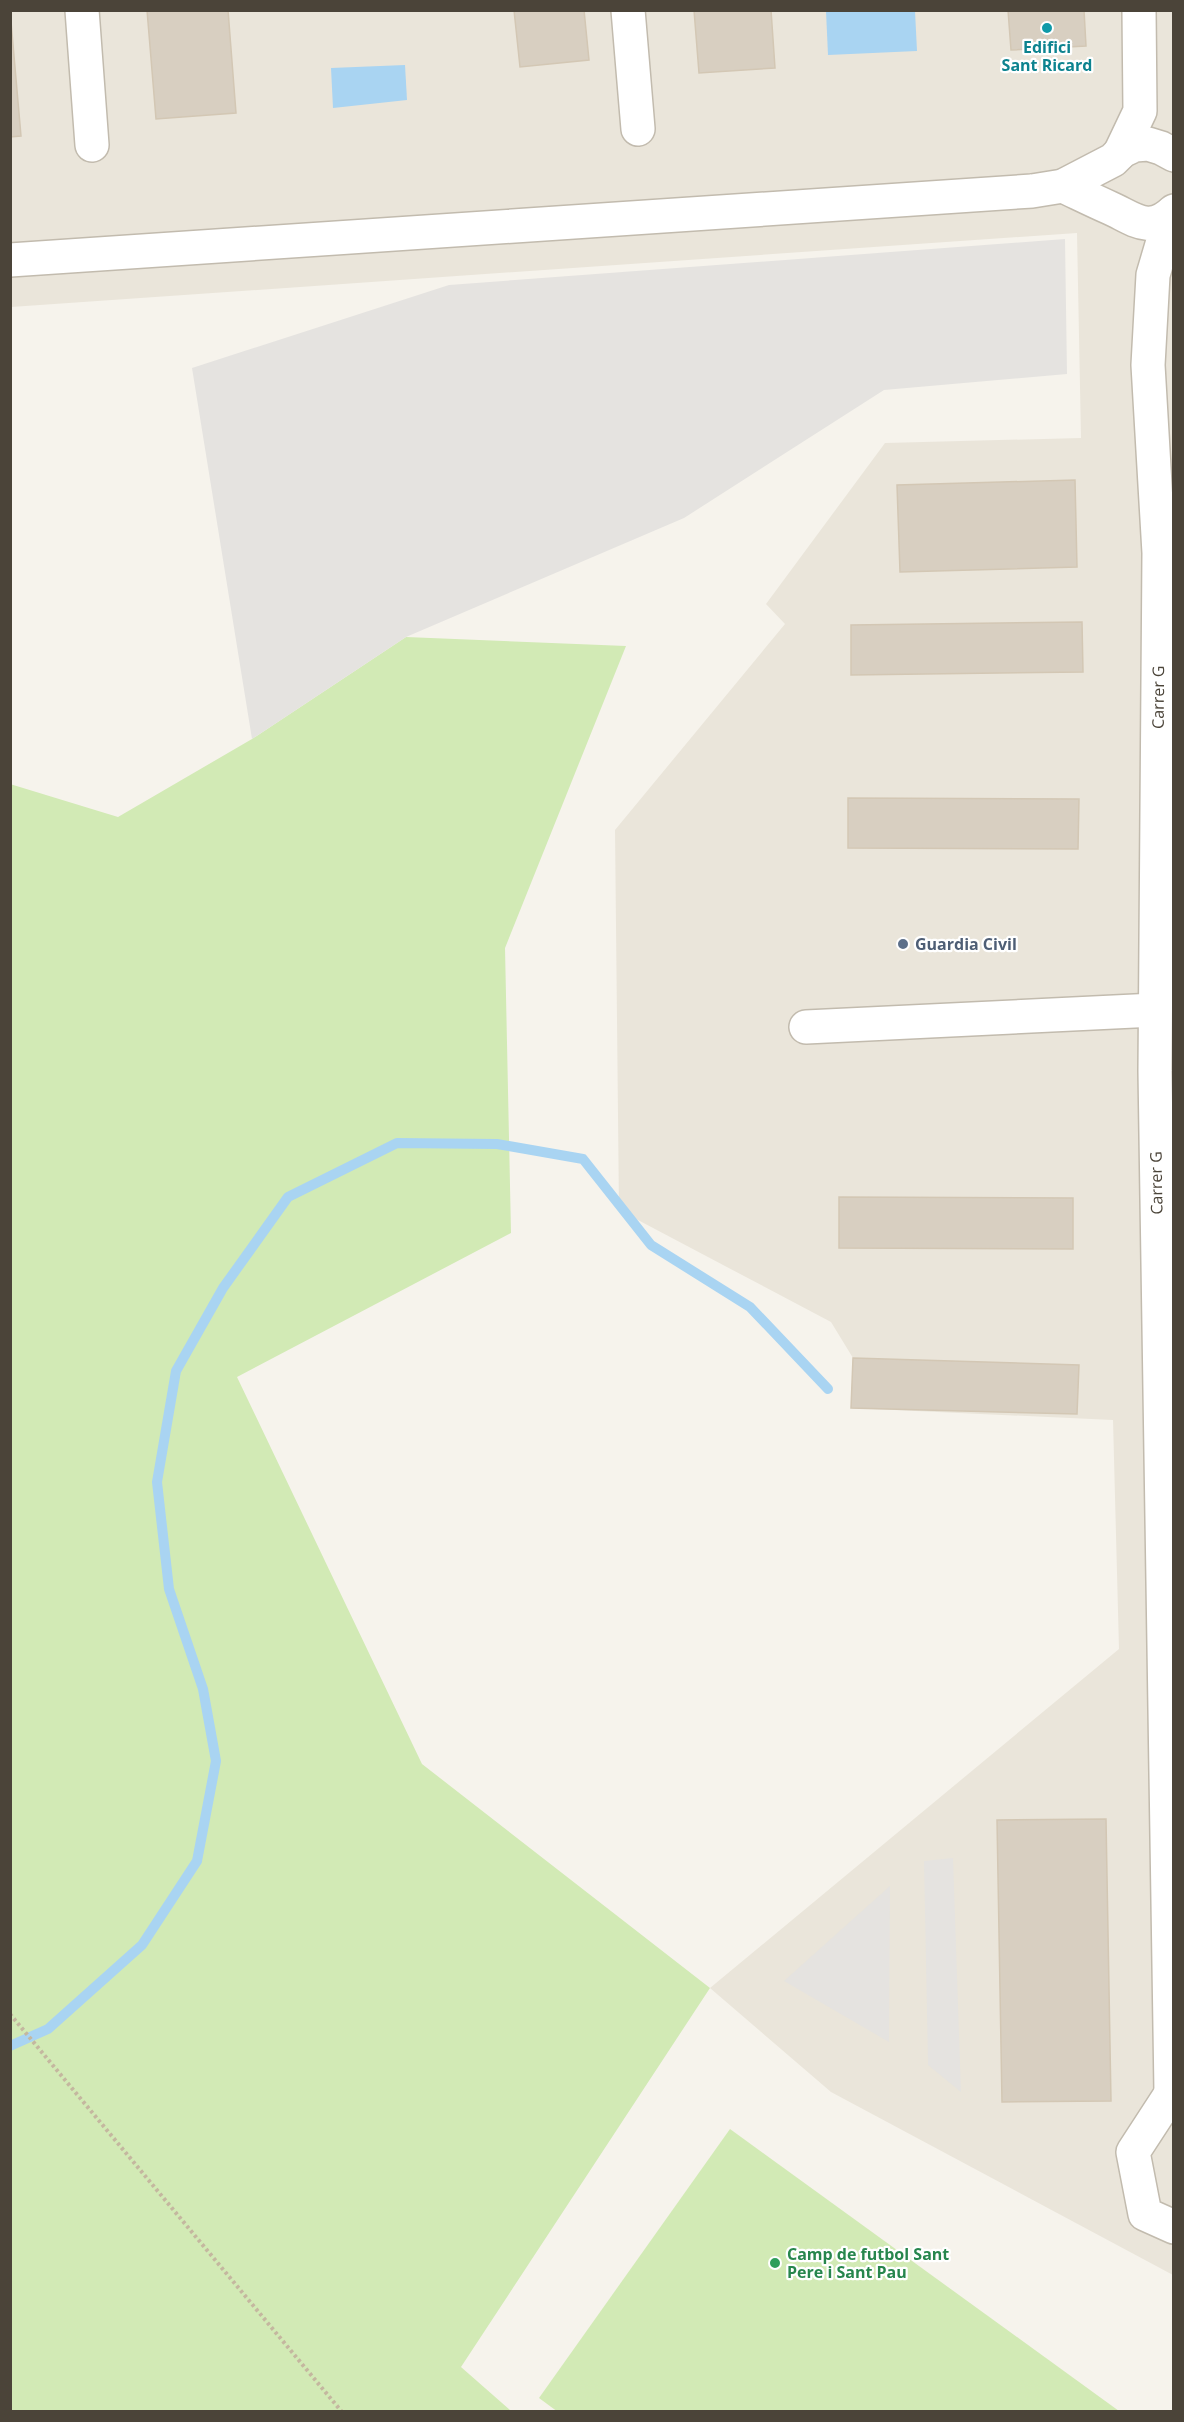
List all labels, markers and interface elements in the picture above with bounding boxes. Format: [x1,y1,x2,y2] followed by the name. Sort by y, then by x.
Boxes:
[1040,21,1054,35] marker: Edifici Sant Ricard
[1002,36,1092,76] place label: Edifici Sant Ricard
[1147,665,1169,729] street label: Carrer G
[915,933,1017,955] place label: Guardia Civil
[896,937,910,951] marker: Guardia Civil
[1144,1151,1168,1215] street label: Carrer G
[787,2243,949,2283] place label: Camp de futbol Sant Pere i Sant Pau
[768,2256,782,2270] marker: Camp de futbol Sant Pere i Sant Pau

